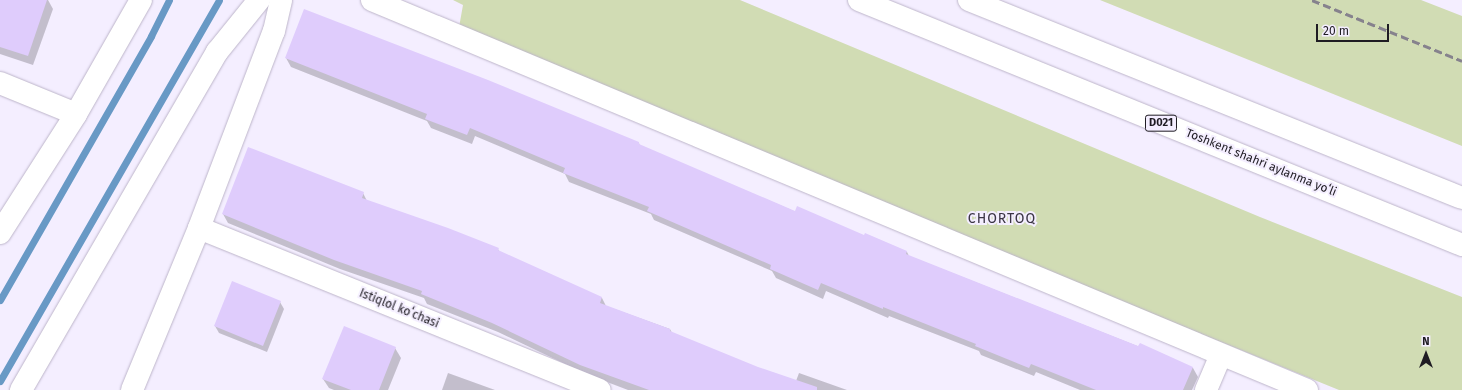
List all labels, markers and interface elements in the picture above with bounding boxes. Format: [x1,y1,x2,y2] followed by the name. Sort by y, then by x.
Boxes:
[1318,16,1391,42] scale bar
[1323,24,1349,38] text: 20 m
[1144,114,1178,132] road number: D021
[1184,126,1338,200] street label: Toshkent shahri aylanma yoʻli
[968,211,1036,227] district label: CHORTOQ
[357,286,441,332] street label: Istiqlol koʻchasi
[1406,334,1446,374] north arrow
[1422,335,1430,348] text: N

